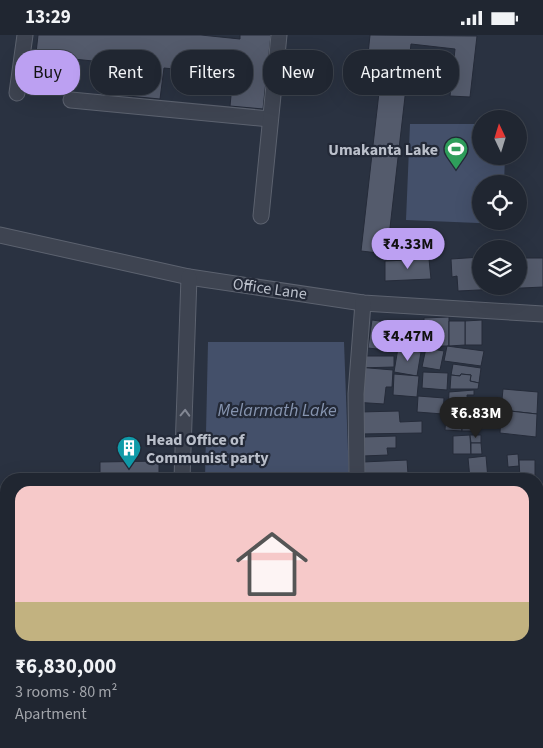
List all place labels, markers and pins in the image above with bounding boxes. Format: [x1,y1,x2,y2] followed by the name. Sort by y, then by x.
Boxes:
[443,136,469,170] sports icon: Umakanta Lake
[328,139,438,161] place label: Umakanta Lake
[367,227,449,270] pin: ₹4.33M
[367,319,449,362] pin: ₹4.47M
[435,397,517,439] pin: ₹6.83M
[146,429,269,469] place label: Head Office of Communist party
[116,435,142,469] building icon: Head Office of Communist party

